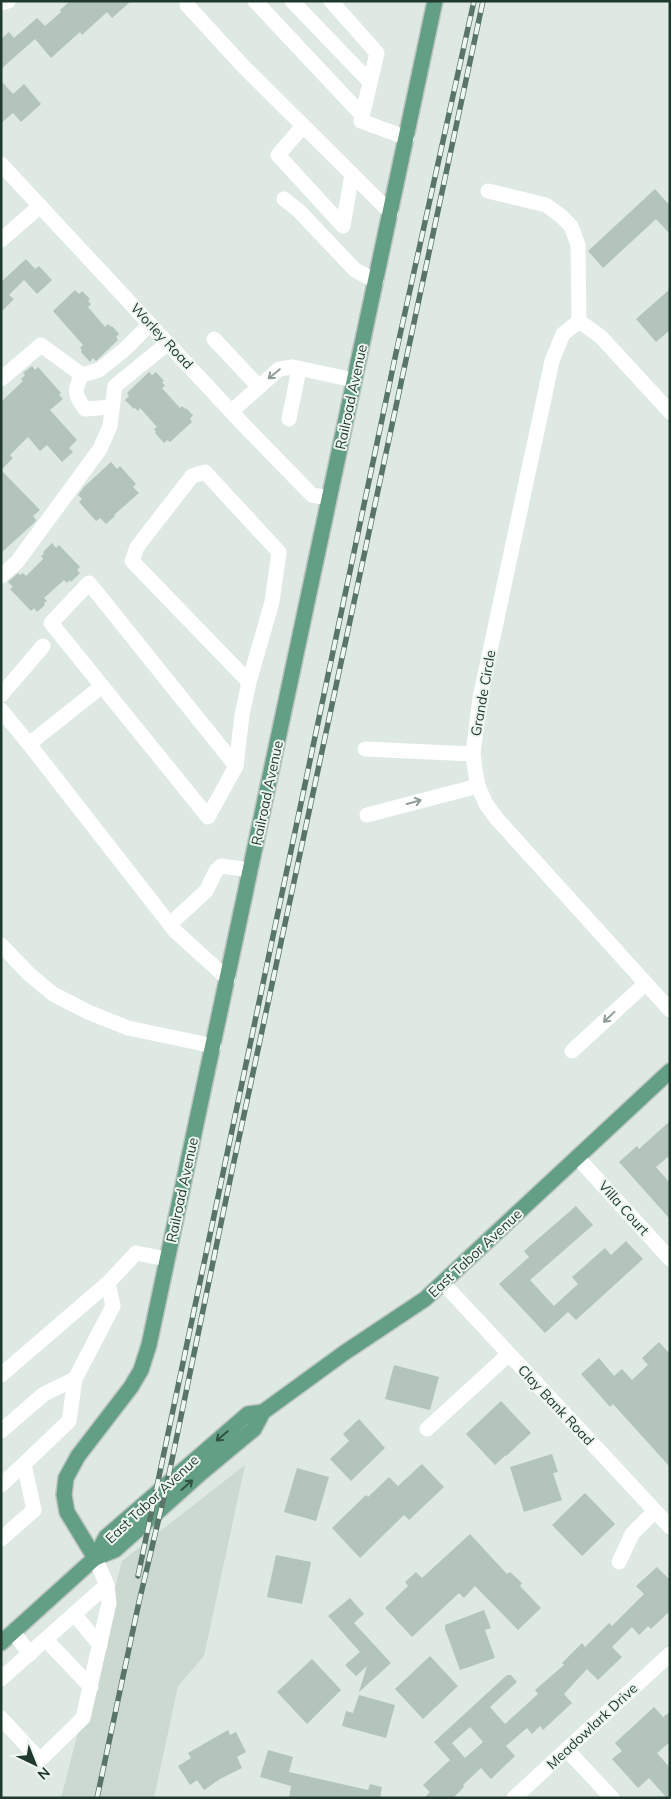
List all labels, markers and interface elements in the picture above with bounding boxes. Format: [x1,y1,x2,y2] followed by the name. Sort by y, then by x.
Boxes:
[127,299,197,373] street label: Worley Road
[331,343,371,451] street label: Railroad Avenue
[268,369,281,380] one-way arrow
[467,648,499,738] street label: Grande Circle
[247,739,287,847] street label: Railroad Avenue
[406,797,422,807] one-way arrow
[603,1011,615,1023] one-way arrow
[162,1136,202,1244] street label: Railroad Avenue
[595,1177,653,1239] street label: Villa Court
[424,1205,526,1301] street label: East Tabor Avenue
[514,1361,598,1449] street label: Clay Bank Road
[216,1430,229,1441] one-way arrow
[101,1451,203,1547] street label: East Tabor Avenue
[181,1479,194,1491] one-way arrow
[543,1679,641,1773] street label: Meadowlark Drive
[10,1739,60,1789] north arrow
[34,1763,54,1784] text: N

